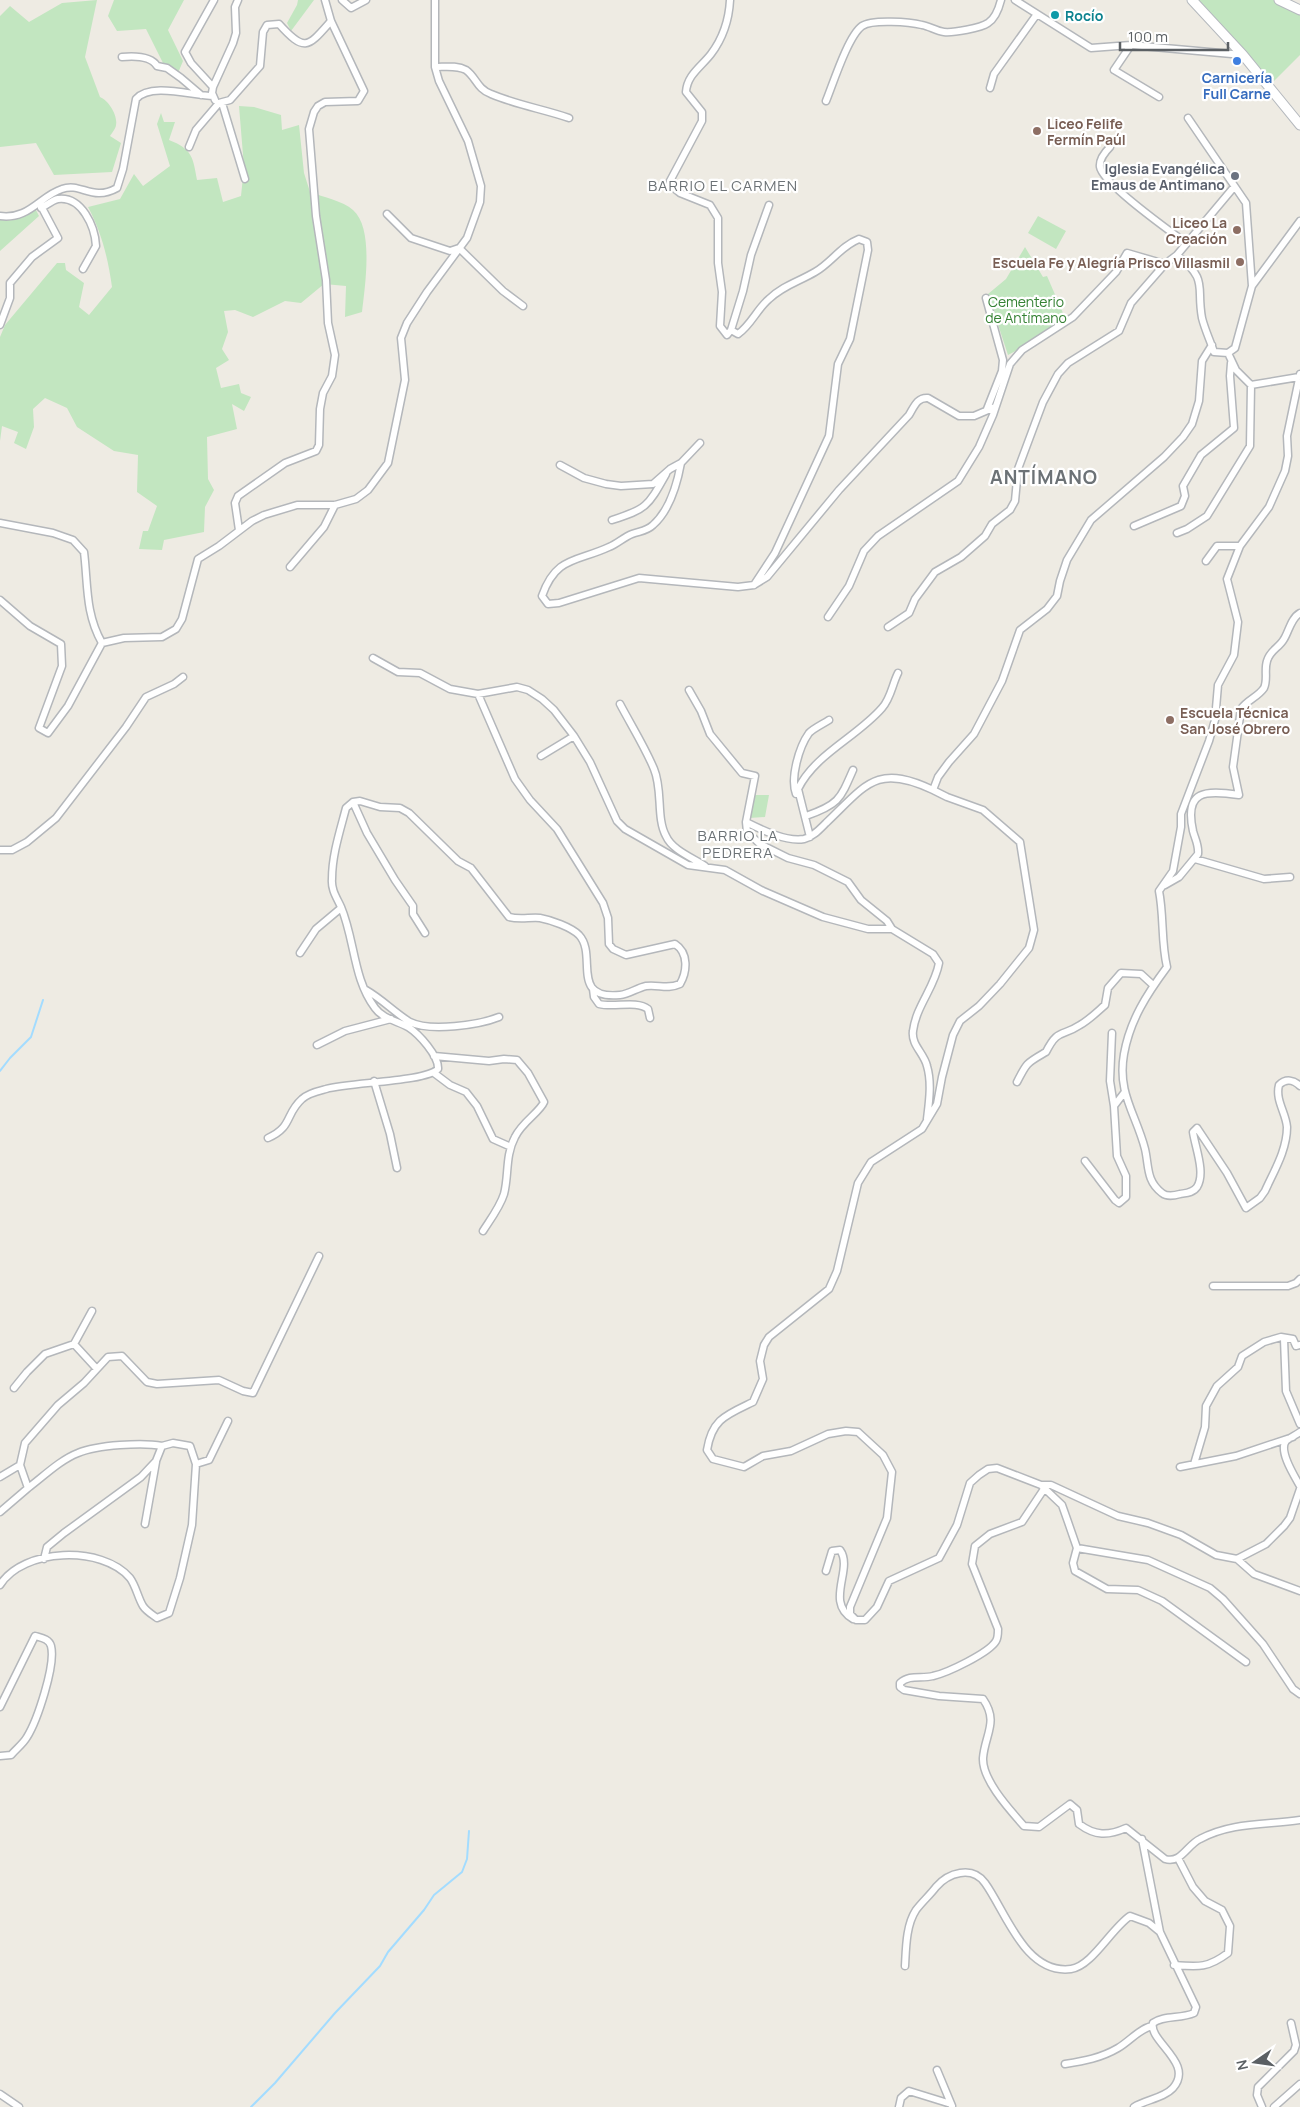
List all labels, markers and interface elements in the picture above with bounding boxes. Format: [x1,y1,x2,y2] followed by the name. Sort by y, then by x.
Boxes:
[1065,6,1104,25] place label: Rocío
[1049,9,1061,21] marker: Rocío
[1120,20,1228,52] scale bar
[1128,26,1168,47] text: 100 m
[1231,55,1243,67] marker: Carnicería Full Carne
[1202,68,1272,103] place label: Carnicería Full Carne
[1047,114,1126,149] place label: Liceo Felife Fermín Paúl
[1031,125,1043,137] marker: Liceo Felife Fermín Paúl
[1091,159,1225,194] place label: Iglesia Evangélica Emaus de Antimano
[1229,170,1241,182] marker: Iglesia Evangélica Emaus de Antimano
[648,175,798,196] district label: BARRIO EL CARMEN
[1166,213,1227,248] place label: Liceo La Creación
[1231,224,1243,236] marker: Liceo La Creación
[993,253,1230,272] place label: Escuela Fe y Alegría Prisco Villasmil
[1234,256,1246,268] marker: Escuela Fe y Alegría Prisco Villasmil
[985,292,1067,327] park label: Cementerio de Antímano
[990,464,1098,490] district label: ANTÍMANO
[1180,703,1291,738] place label: Escuela Técnica San José Obrero
[1164,714,1176,726] marker: Escuela Técnica San José Obrero
[697,825,779,863] district label: BARRIO LA PEDRERA
[1230,2037,1280,2087] north arrow
[1231,2058,1252,2072] text: N

